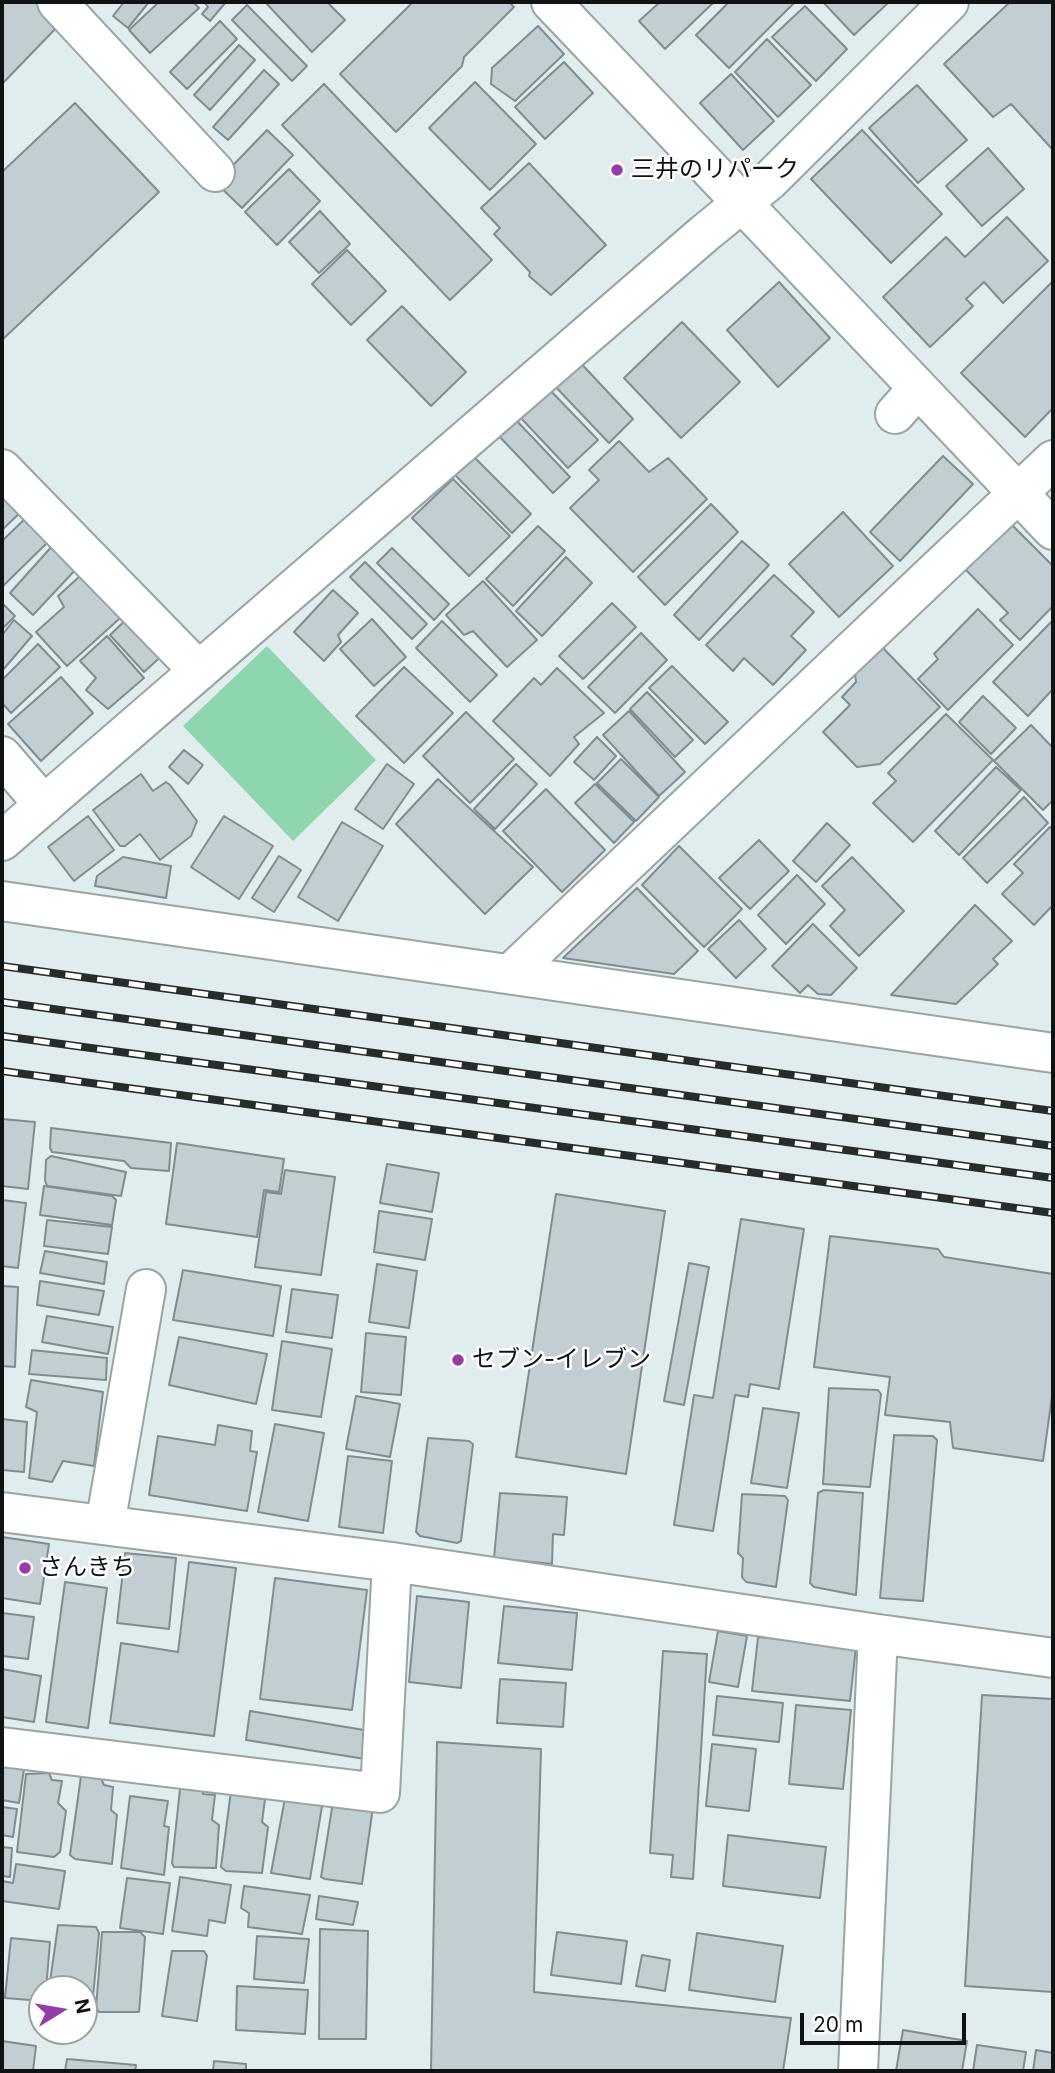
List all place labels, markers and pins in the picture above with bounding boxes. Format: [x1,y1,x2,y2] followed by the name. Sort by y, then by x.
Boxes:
[631,156,799,184] place label: 三井のリパーク
[609,162,625,178] marker: 三井のリパーク
[472,1346,651,1374] place label: セブン-イレブン
[450,1352,466,1368] marker: セブン-イレブン
[39,1554,135,1582] place label: さんきち
[17,1560,33,1576] marker: さんきち

